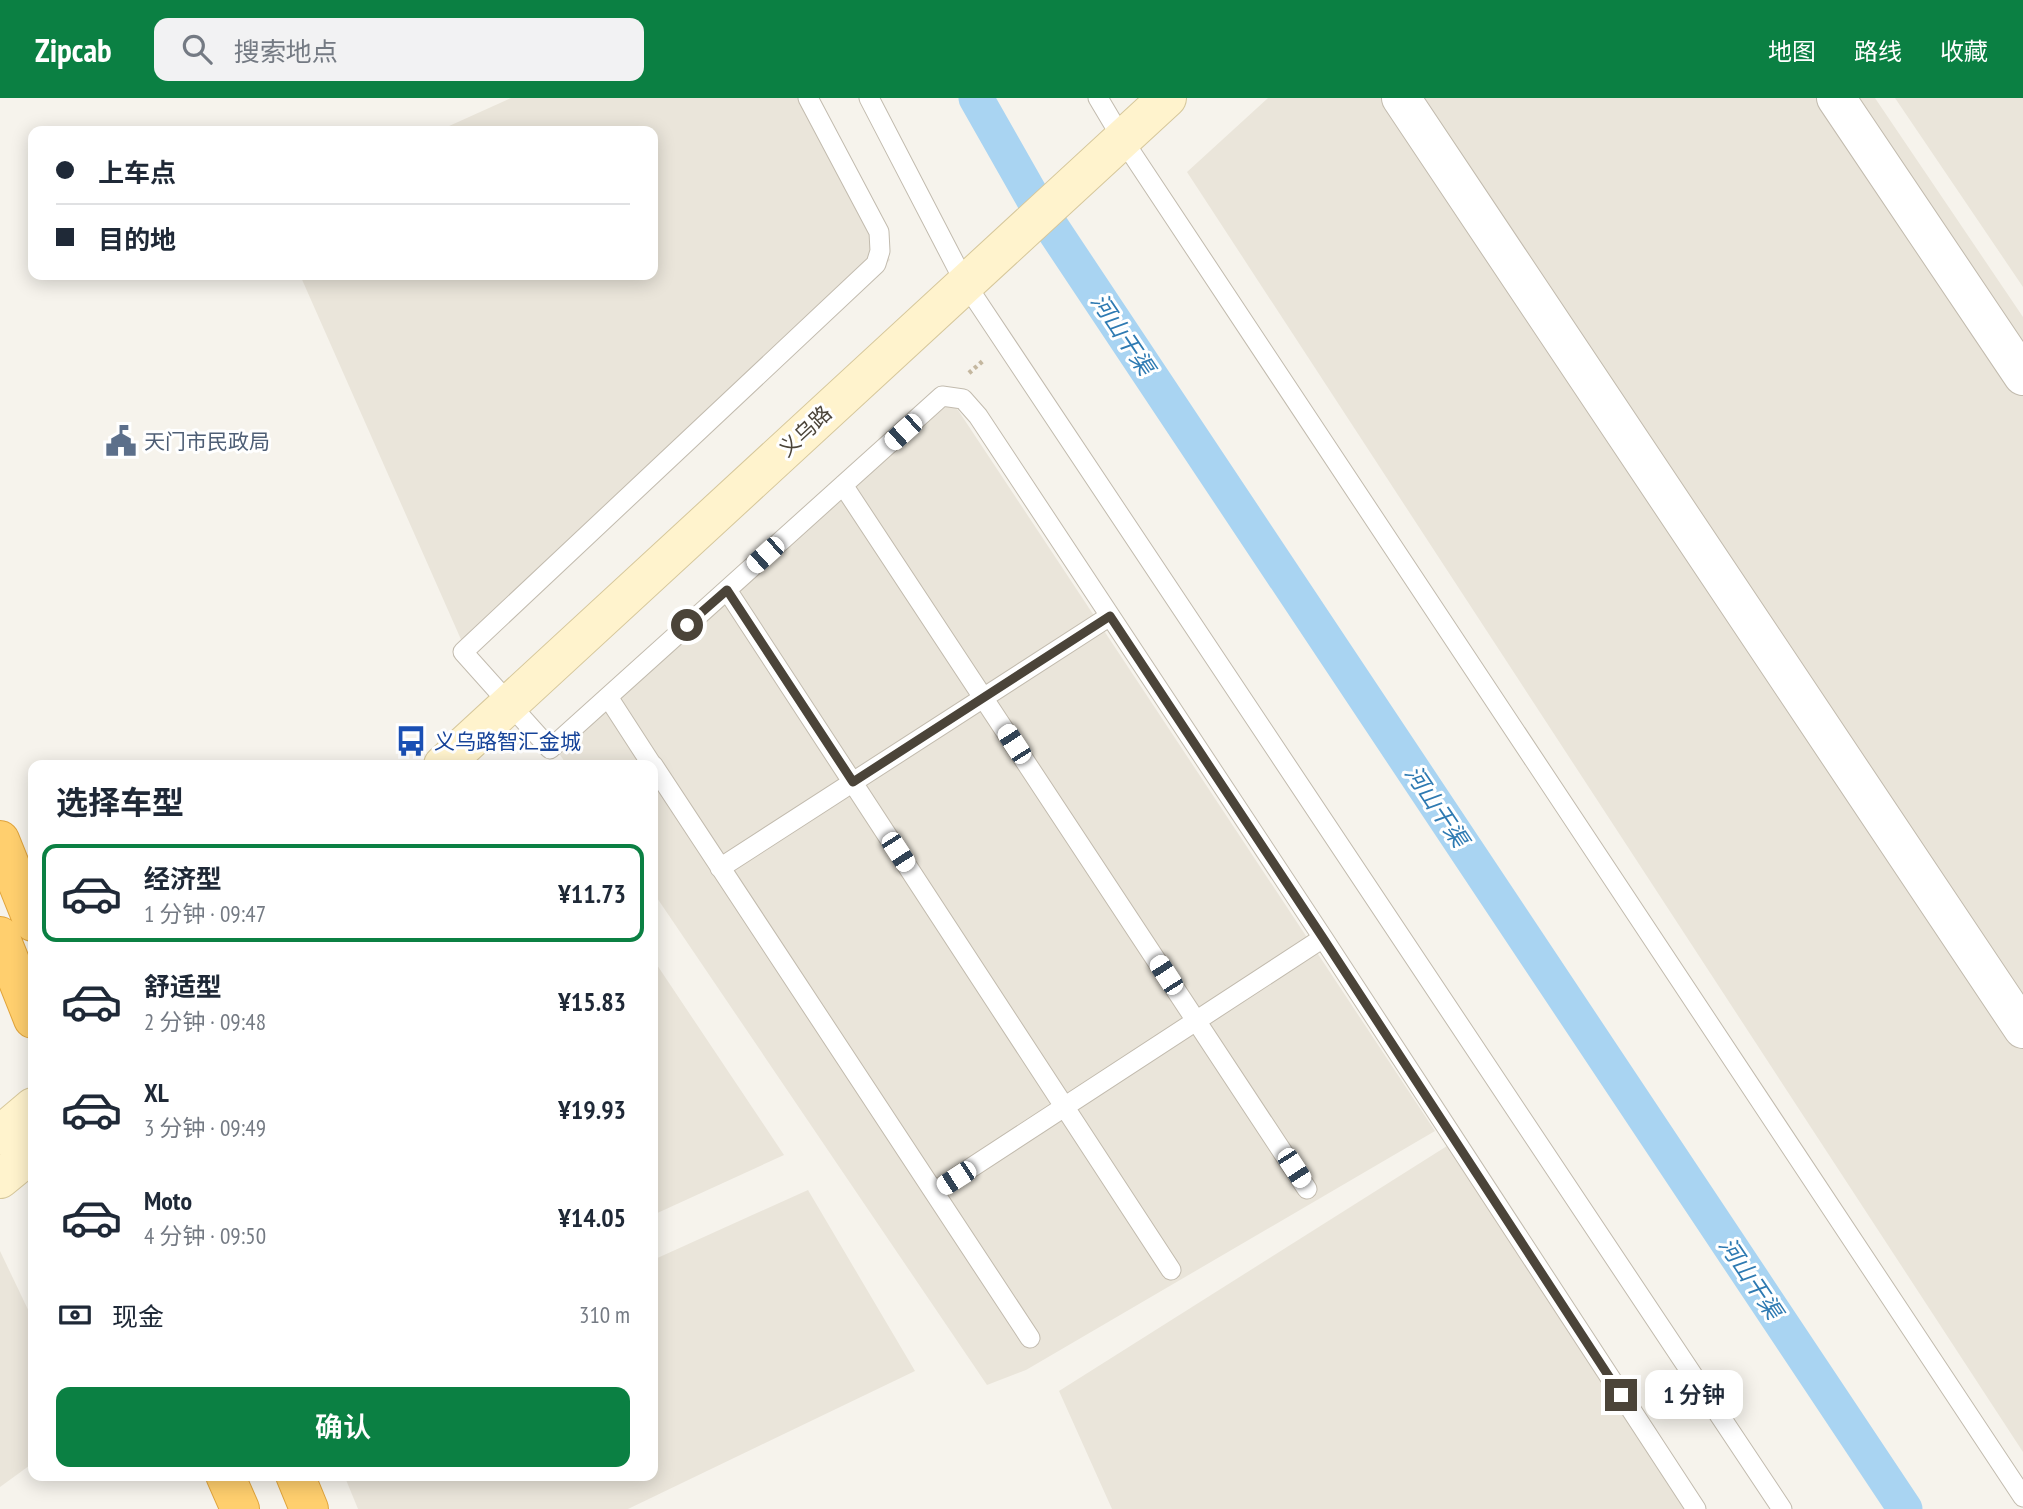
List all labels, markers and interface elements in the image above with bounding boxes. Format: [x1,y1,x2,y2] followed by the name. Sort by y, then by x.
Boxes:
[154,18,644,81] search box
[35,28,112,71] text: Zipcab
[178,30,216,68] icon: search
[234,35,338,68] text: 搜索地点
[1768,36,1816,67] text: 地图
[1854,36,1902,67] text: 路线
[1940,36,1988,67] text: 收藏
[98,156,176,189] text: 上车点
[98,223,176,256] text: 目的地
[1085,288,1162,383] water label: 河山干渠
[773,400,837,462] street label: 义乌路
[881,410,926,454] car
[104,424,138,458] public building icon: 天门市民政局
[144,428,270,455] place label: 天门市民政局
[743,533,788,577] car
[671,609,703,641] route start
[994,721,1035,767] car
[394,724,428,758] bus stop icon: 义乌路智汇金城
[434,728,581,755] place label: 义乌路智汇金城
[1399,760,1476,855] water label: 河山干渠
[56,781,184,823] text: 选择车型
[878,829,919,875] car
[60,862,123,925] icon: car
[144,862,222,895] text: 经济型
[558,877,626,910] text: ¥11.73
[144,899,266,928] text: 1 分钟 · 09:47
[1146,952,1187,998] car
[60,970,123,1033] icon: car
[144,970,222,1003] text: 舒适型
[558,985,626,1018] text: ¥15.83
[144,1007,266,1036] text: 2 分钟 · 09:48
[144,1076,169,1109] text: XL
[60,1078,123,1141] icon: car
[558,1093,626,1126] text: ¥19.93
[144,1113,266,1142] text: 3 分钟 · 09:49
[1274,1145,1315,1191] car
[933,1158,980,1198] car
[144,1184,192,1217] text: Moto
[60,1186,123,1249] icon: car
[558,1201,626,1234] text: ¥14.05
[144,1221,266,1250] text: 4 分钟 · 09:50
[1713,1232,1790,1327] water label: 河山干渠
[56,1296,94,1334] icon: cash
[112,1300,164,1333] text: 现金
[579,1300,630,1329] text: 310 m
[1646,1370,1744,1420] callout: 1 分钟
[1605,1379,1637,1411] route end
[1663,1380,1725,1409] text: 1 分钟
[56,1387,630,1467] button: 确认

